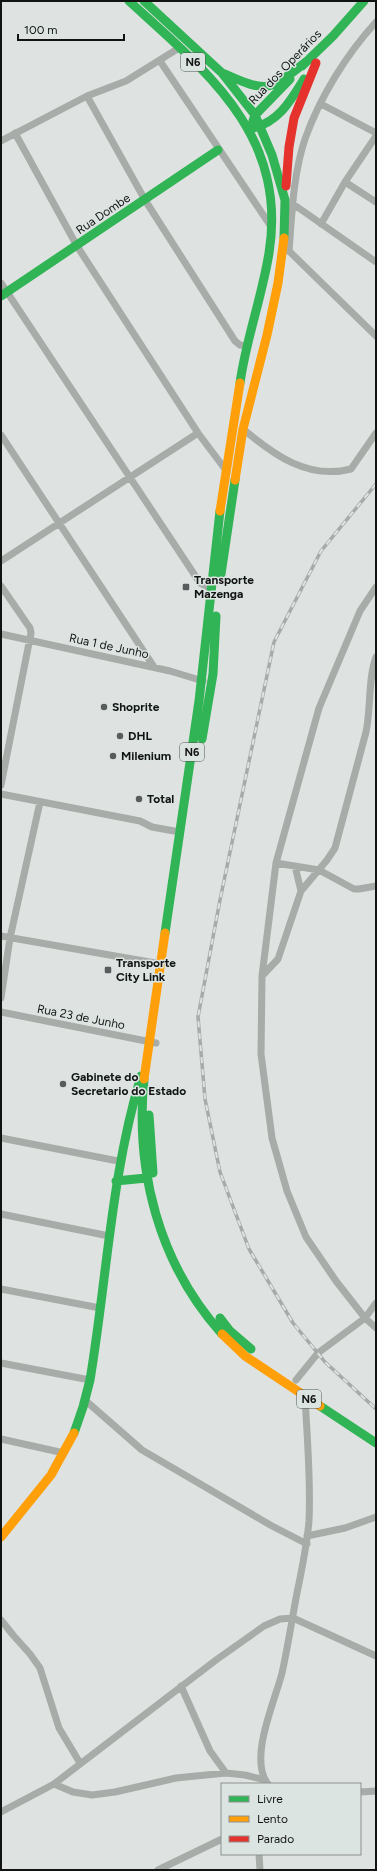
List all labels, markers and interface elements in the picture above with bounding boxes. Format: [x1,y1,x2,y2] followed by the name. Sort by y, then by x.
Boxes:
[18,16,124,42] scale bar
[24,23,58,37] text: 100 m
[246,26,324,107] street label: Rua dos Operários
[181,53,205,71] road number: N6
[73,191,133,237] street label: Rua Dombe
[194,573,254,601] place label: Transporte Mazenga
[181,582,191,592] marker: Transporte Mazenga
[68,631,150,661] street label: Rua 1 de Junho
[112,700,160,714] place label: Shoprite
[99,702,109,712] marker: Shoprite
[128,729,152,743] place label: DHL
[115,731,125,741] marker: DHL
[180,743,204,761] road number: N6
[121,749,171,763] place label: Milenium
[108,751,118,761] marker: Milenium
[147,792,174,806] place label: Total
[134,794,144,804] marker: Total
[116,956,176,984] place label: Transporte City Link
[103,965,113,975] marker: Transporte City Link
[36,1002,126,1032] street label: Rua 23 de Junho
[71,1070,186,1098] place label: Gabinete do Secretario do Estado
[58,1079,68,1089] marker: Gabinete do Secretario do Estado
[297,1390,321,1408] road number: N6
[221,1783,361,1855] legend
[257,1792,283,1806] text: Livre
[257,1812,288,1826] text: Lento
[257,1832,294,1846] text: Parado

